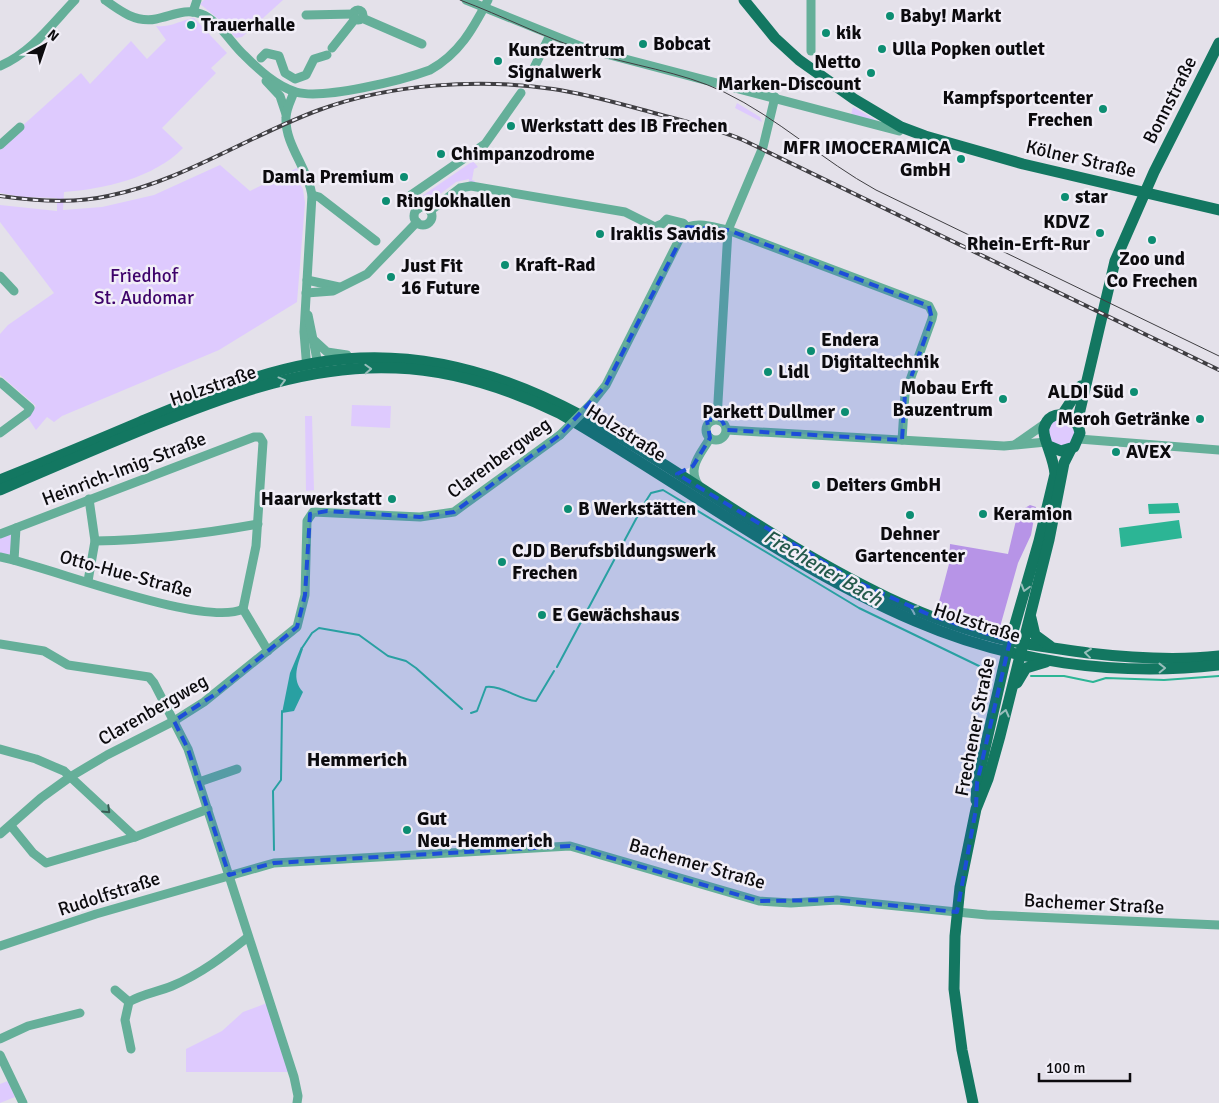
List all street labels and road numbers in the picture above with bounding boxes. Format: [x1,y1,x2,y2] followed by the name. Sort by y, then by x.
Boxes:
[1138,52,1202,148] street label: Bonnstraße
[1023,135,1139,183] street label: Kölner Straße
[167,360,259,412] street label: Holzstraße
[581,399,671,467] street label: Holzstraße
[442,412,556,504] street label: Clarenbergweg
[39,427,209,511] street label: Heinrich-Imig-Straße
[57,545,195,603] street label: Otto-Hue-Straße
[931,598,1023,648] street label: Holzstraße
[950,656,1000,798] street label: Frechener Straße
[94,669,212,751] street label: Clarenbergweg
[626,833,768,895] street label: Bachemer Straße
[55,866,163,922] street label: Rudolfstraße
[1023,888,1165,920] street label: Bachemer Straße

